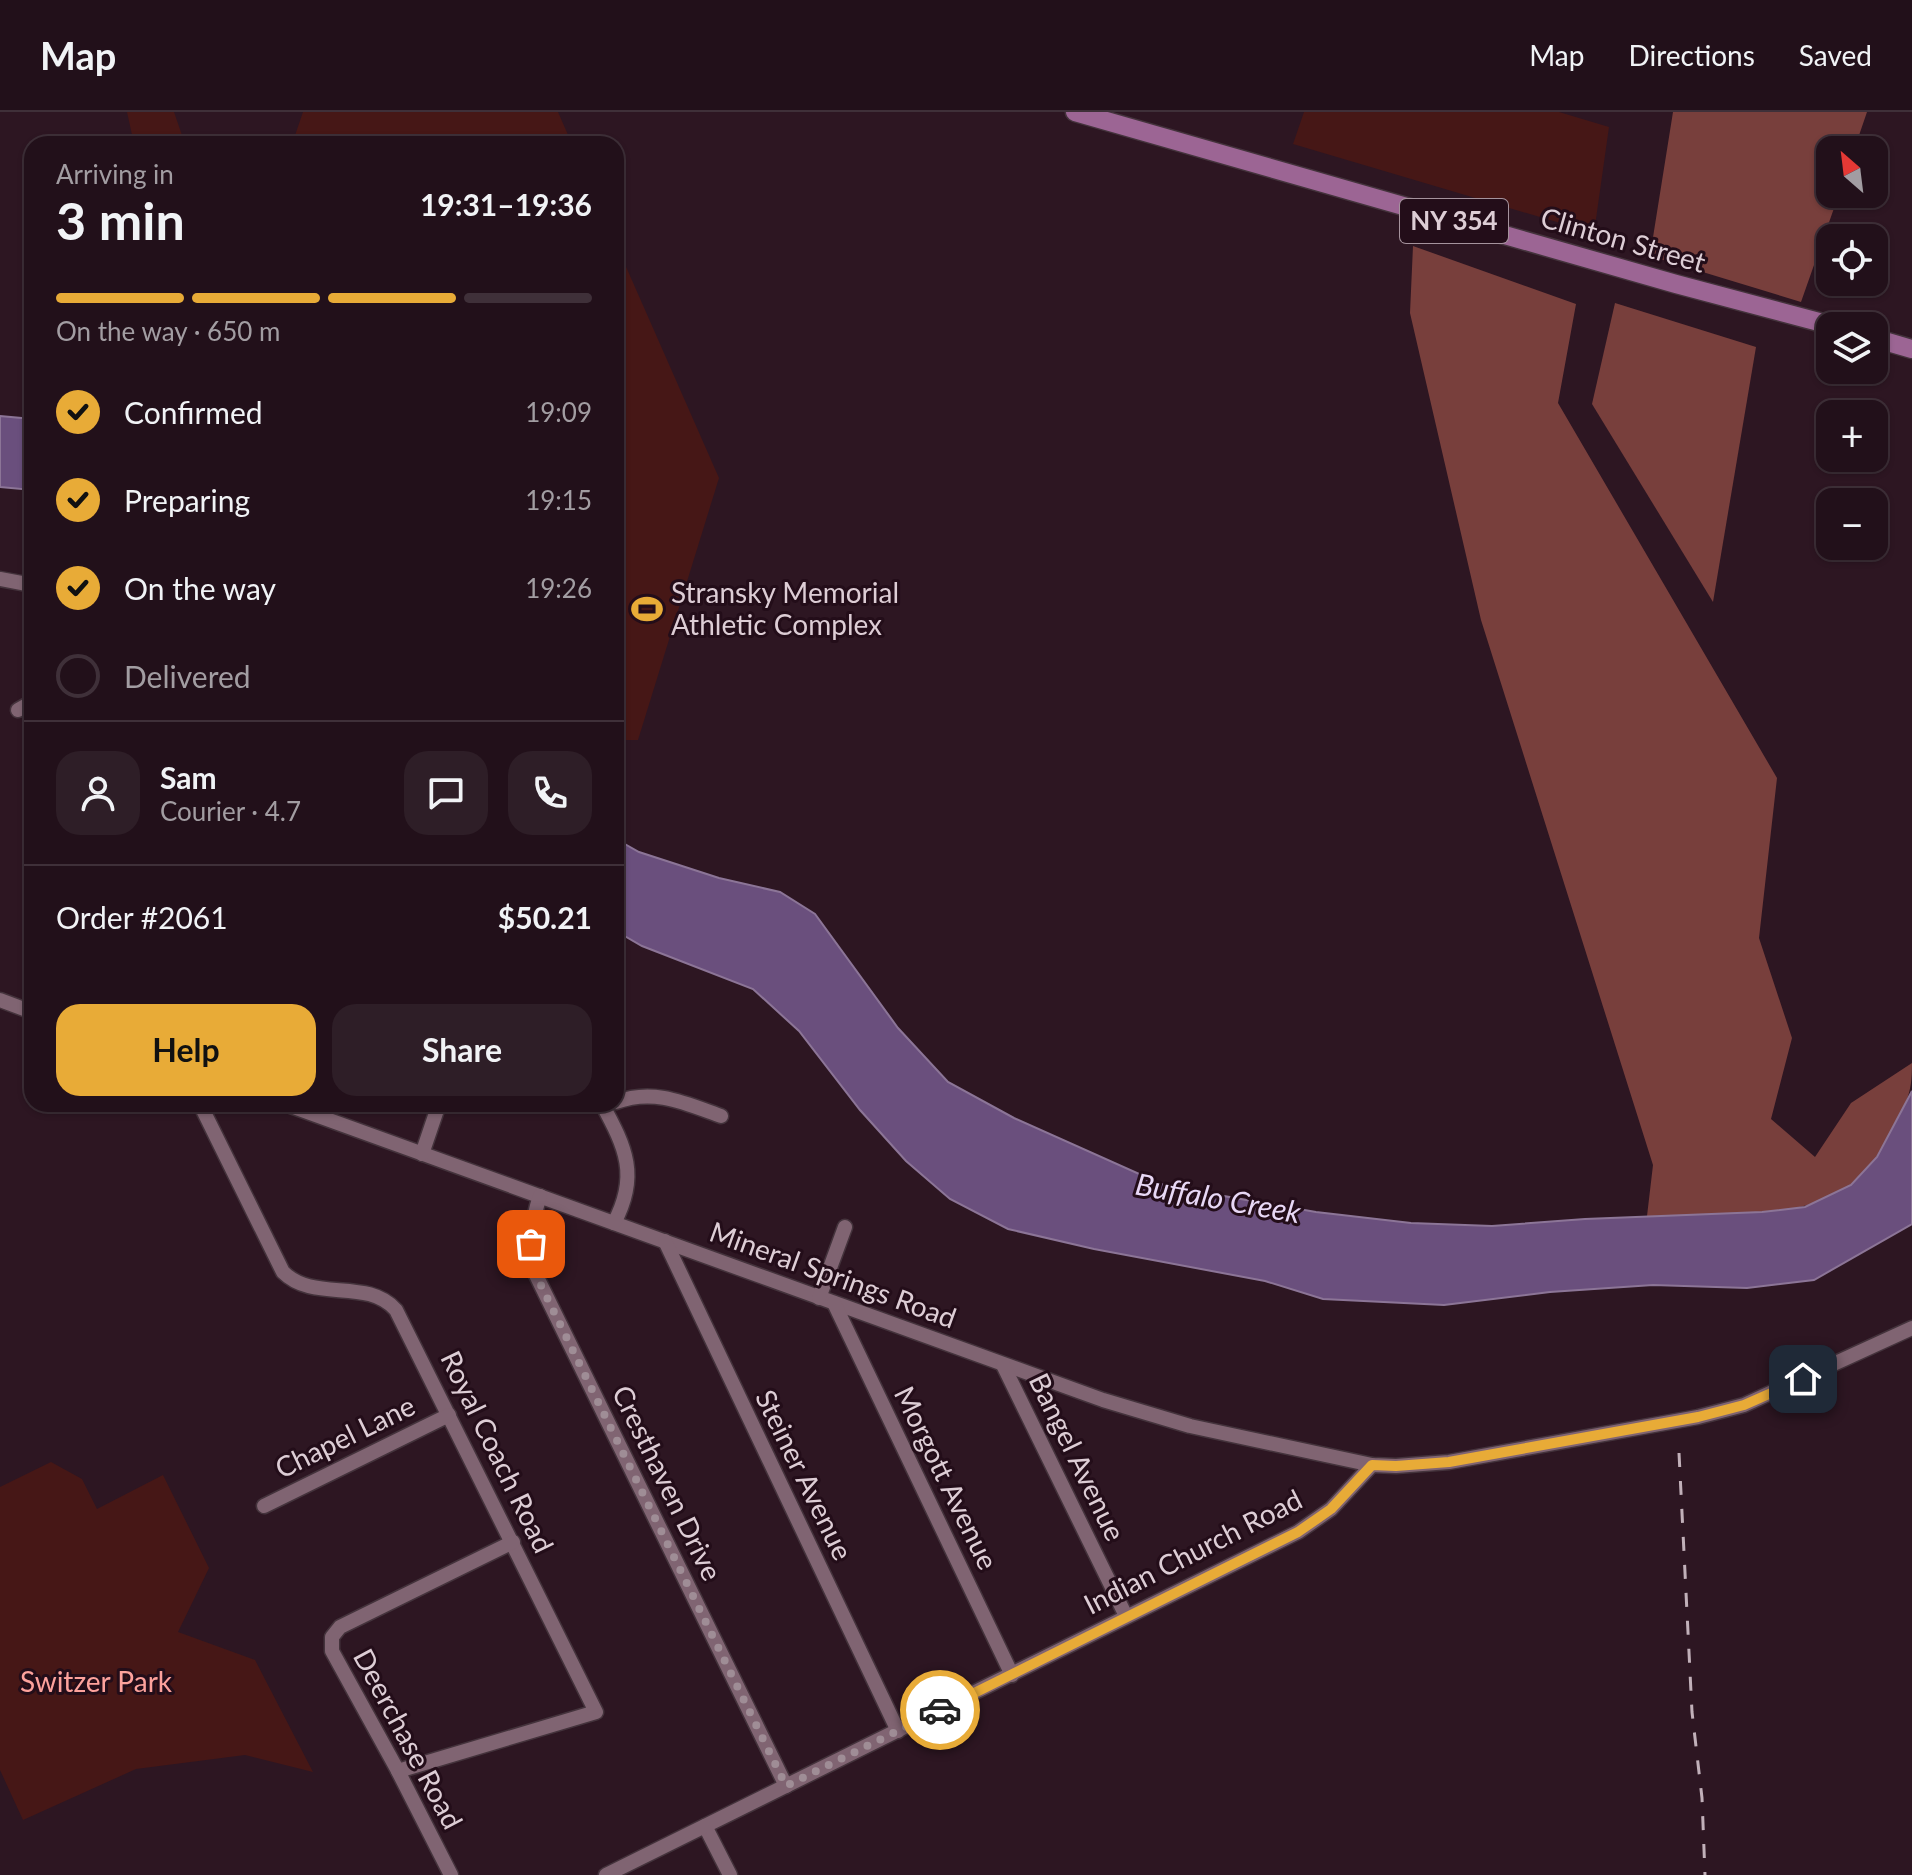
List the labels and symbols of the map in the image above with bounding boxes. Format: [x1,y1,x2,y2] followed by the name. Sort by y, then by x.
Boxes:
[1816,136,1888,208] north arrow
[1400,199,1508,243] road number: NY 354
[1537,199,1710,279] street label: Clinton Street
[671,575,899,641] place label: Stransky Memorial Athletic Complex
[630,592,664,626] sports icon: Stransky Memorial Athletic Complex
[1133,1165,1305,1229] water label: Buffalo Creek
[497,1210,565,1278] pin
[706,1214,961,1334] street label: Mineral Springs Road
[434,1345,561,1558] street label: Royal Coach Road
[1769,1345,1837,1413] pin
[1023,1367,1133,1546] street label: Bangel Avenue
[606,1379,730,1586] street label: Cresthaven Drive
[888,1381,1006,1575] street label: Morgott Avenue
[749,1384,861,1565] street label: Steiner Avenue
[269,1388,420,1485] street label: Chapel Lane
[1078,1481,1307,1621] street label: Indian Church Road
[347,1643,471,1835] street label: Deerchase Road
[20,1664,173,1698] park label: Switzer Park
[900,1670,980,1750] courier

